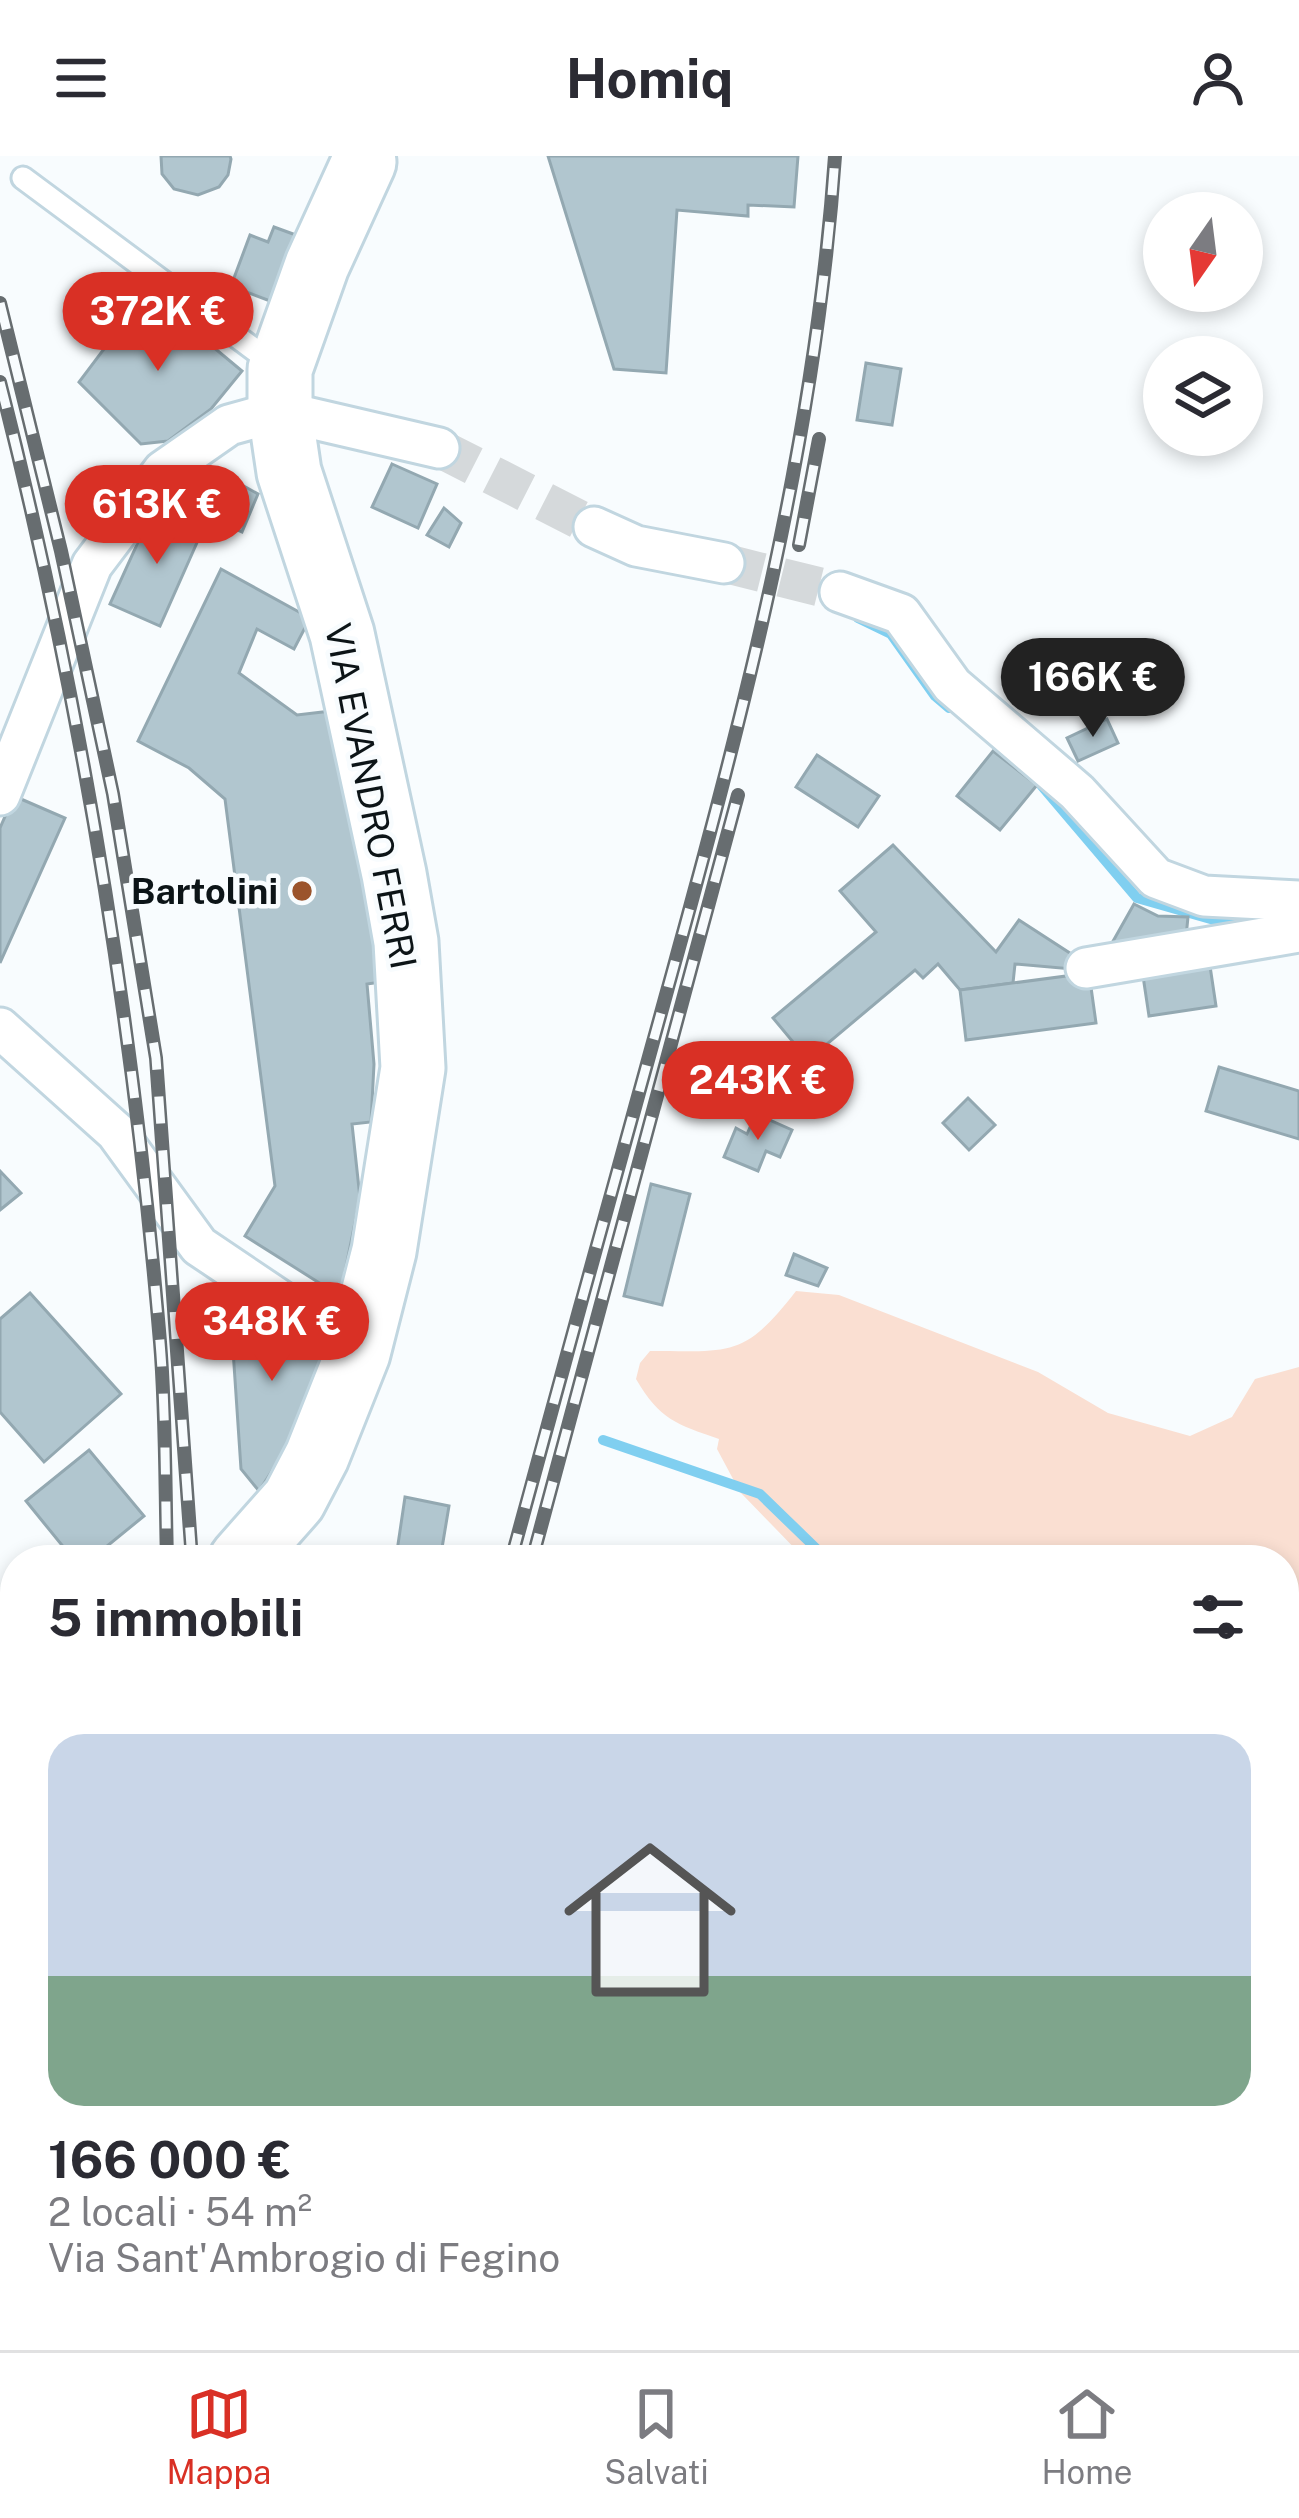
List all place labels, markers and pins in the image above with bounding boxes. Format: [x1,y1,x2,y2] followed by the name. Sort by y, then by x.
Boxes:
[60,272,256,374] pin: 372K €
[59,465,255,567] pin: 613K €
[995,638,1191,740] pin: 166K €
[131,870,278,912] place label: Bartolini
[289,878,315,904] marker: Bartolini
[660,1041,856,1143] pin: 243K €
[174,1282,370,1384] pin: 348K €

